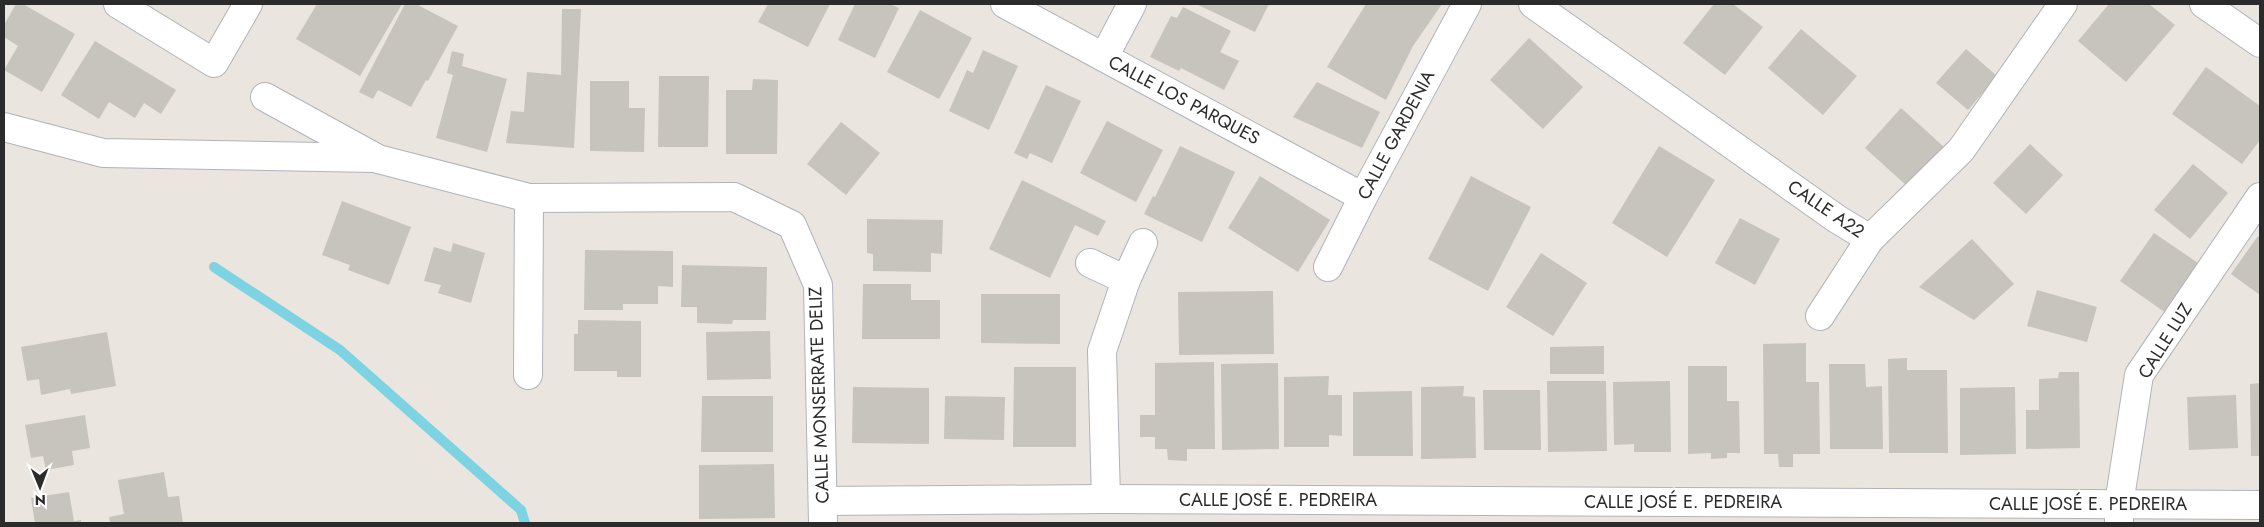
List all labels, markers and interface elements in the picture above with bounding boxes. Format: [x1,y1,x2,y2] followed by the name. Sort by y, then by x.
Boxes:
[1104,49,1265,151] street label: CALLE LOS PARQUES
[1351,66,1441,204] street label: CALLE GARDENIA
[1782,174,1870,244] street label: CALLE A22
[802,286,836,504] street label: CALLE MONSERRATE DELIZ
[2132,298,2199,384] street label: CALLE LUZ
[15,462,65,512] north arrow
[1179,487,1377,513] street label: CALLE JOSÉ E. PEDREIRA
[1584,489,1782,515] street label: CALLE JOSÉ E. PEDREIRA
[34,490,46,510] text: N
[1989,491,2187,517] street label: CALLE JOSÉ E. PEDREIRA

